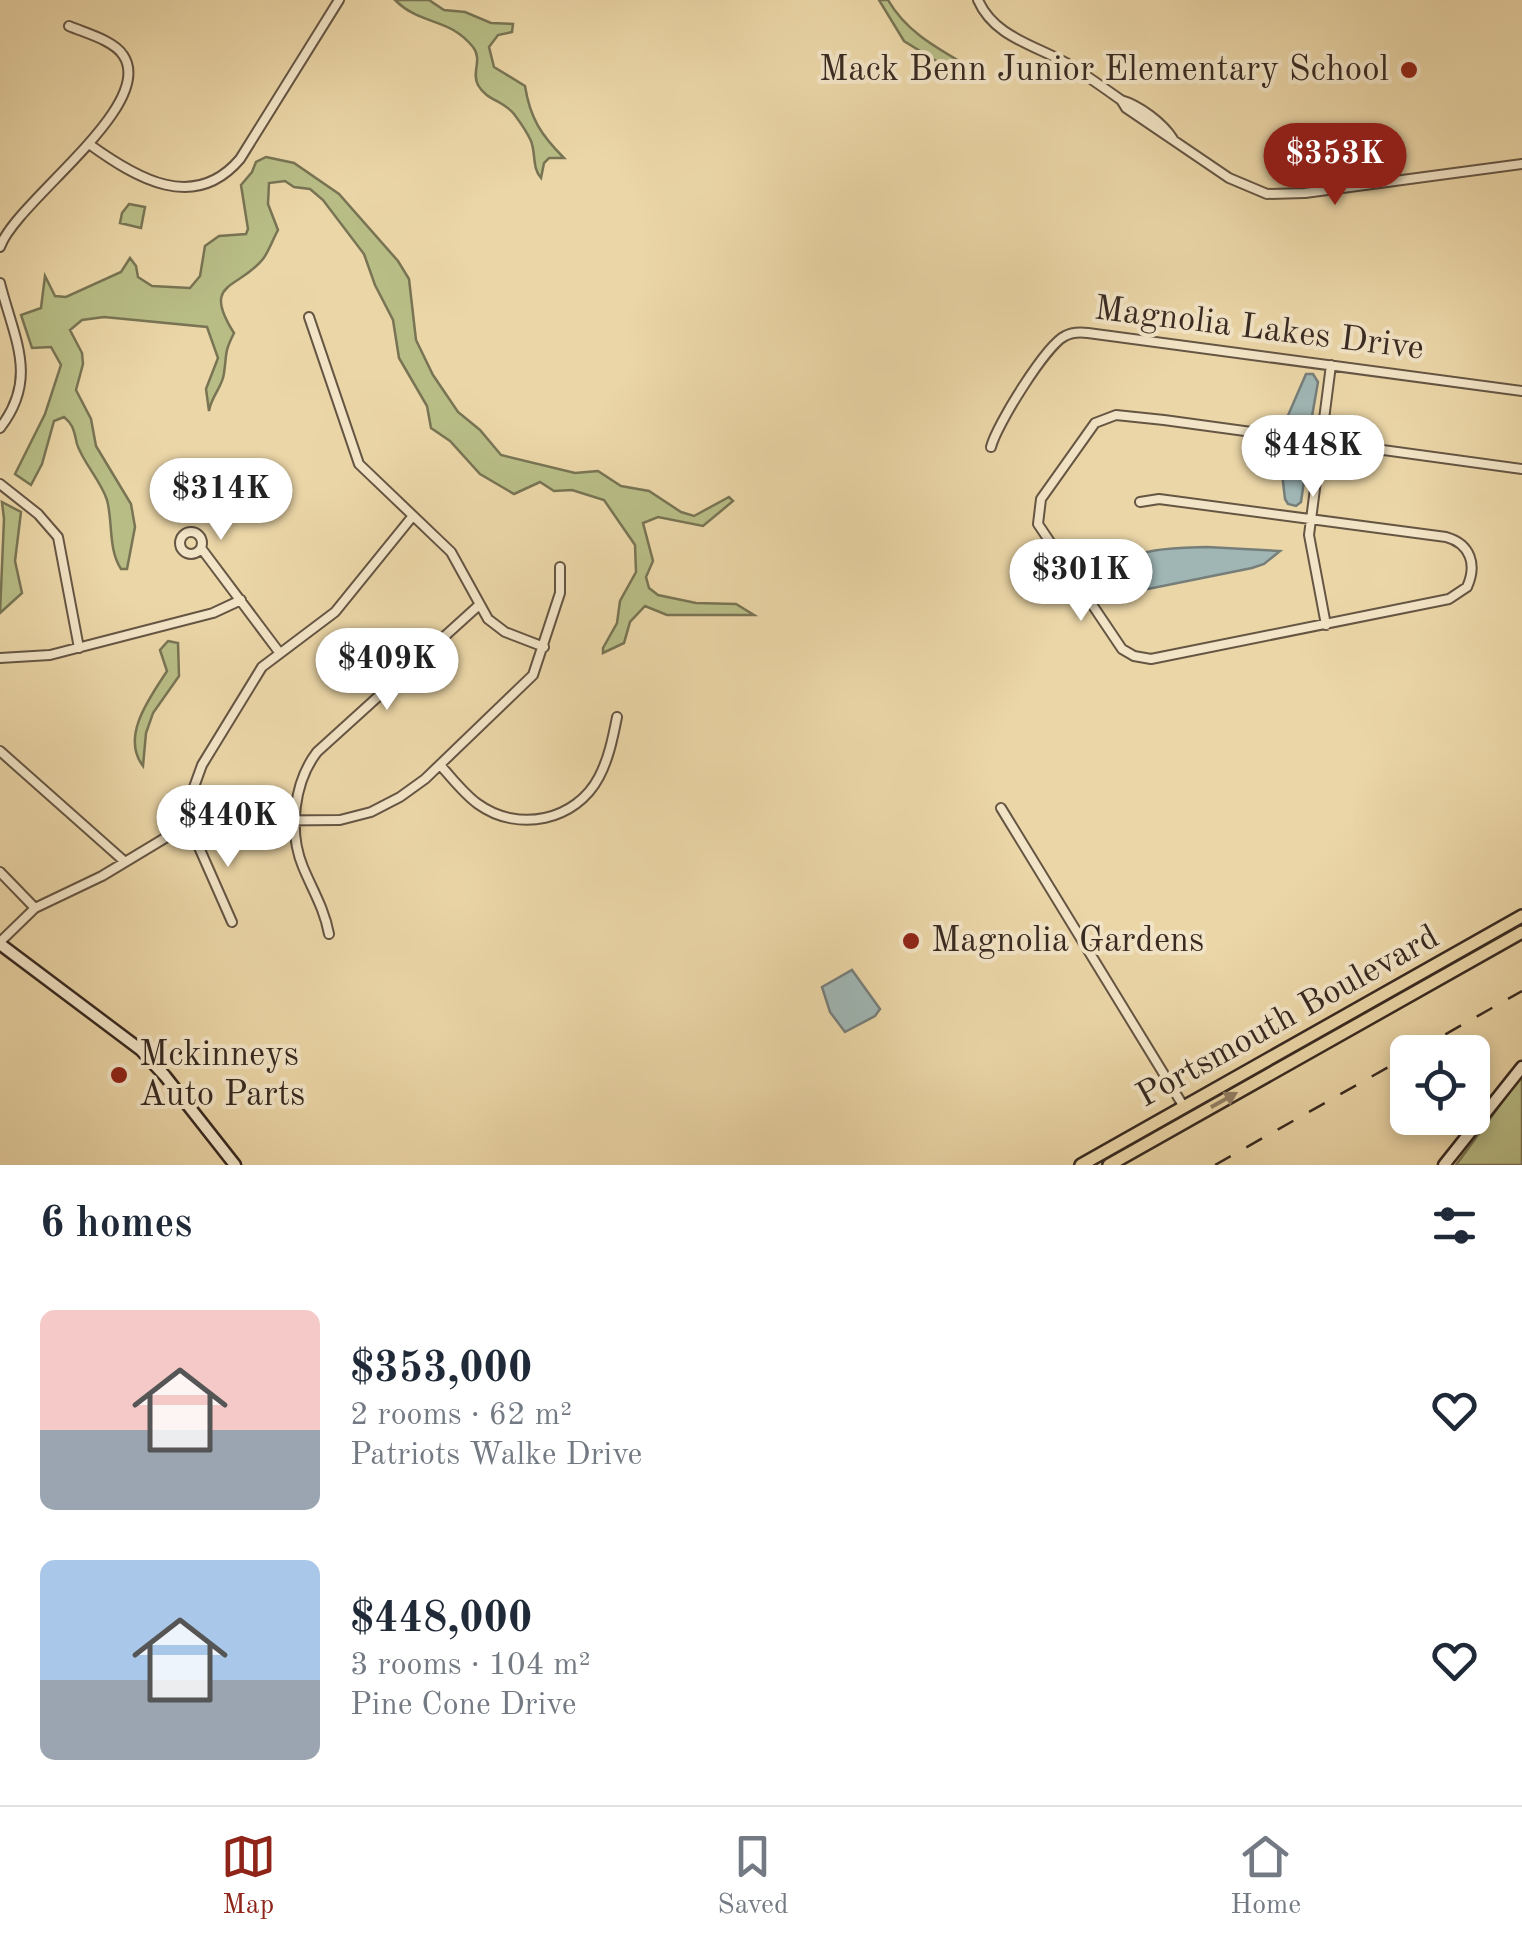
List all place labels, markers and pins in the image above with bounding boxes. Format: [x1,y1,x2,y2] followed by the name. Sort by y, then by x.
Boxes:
[819,53,1389,88] place label: Mack Benn Junior Elementary School
[1398,59,1420,81] marker: Mack Benn Junior Elementary School
[1265,123,1405,208] pin: $353K
[1243,415,1383,500] pin: $448K
[151,458,291,543] pin: $314K
[1011,539,1151,624] pin: $301K
[317,628,457,713] pin: $409K
[158,785,298,870] pin: $440K
[931,924,1204,959] place label: Magnolia Gardens
[900,930,922,952] marker: Magnolia Gardens
[139,1038,305,1113] place label: Mckinneys Auto Parts
[108,1064,130,1086] marker: Mckinneys Auto Parts

